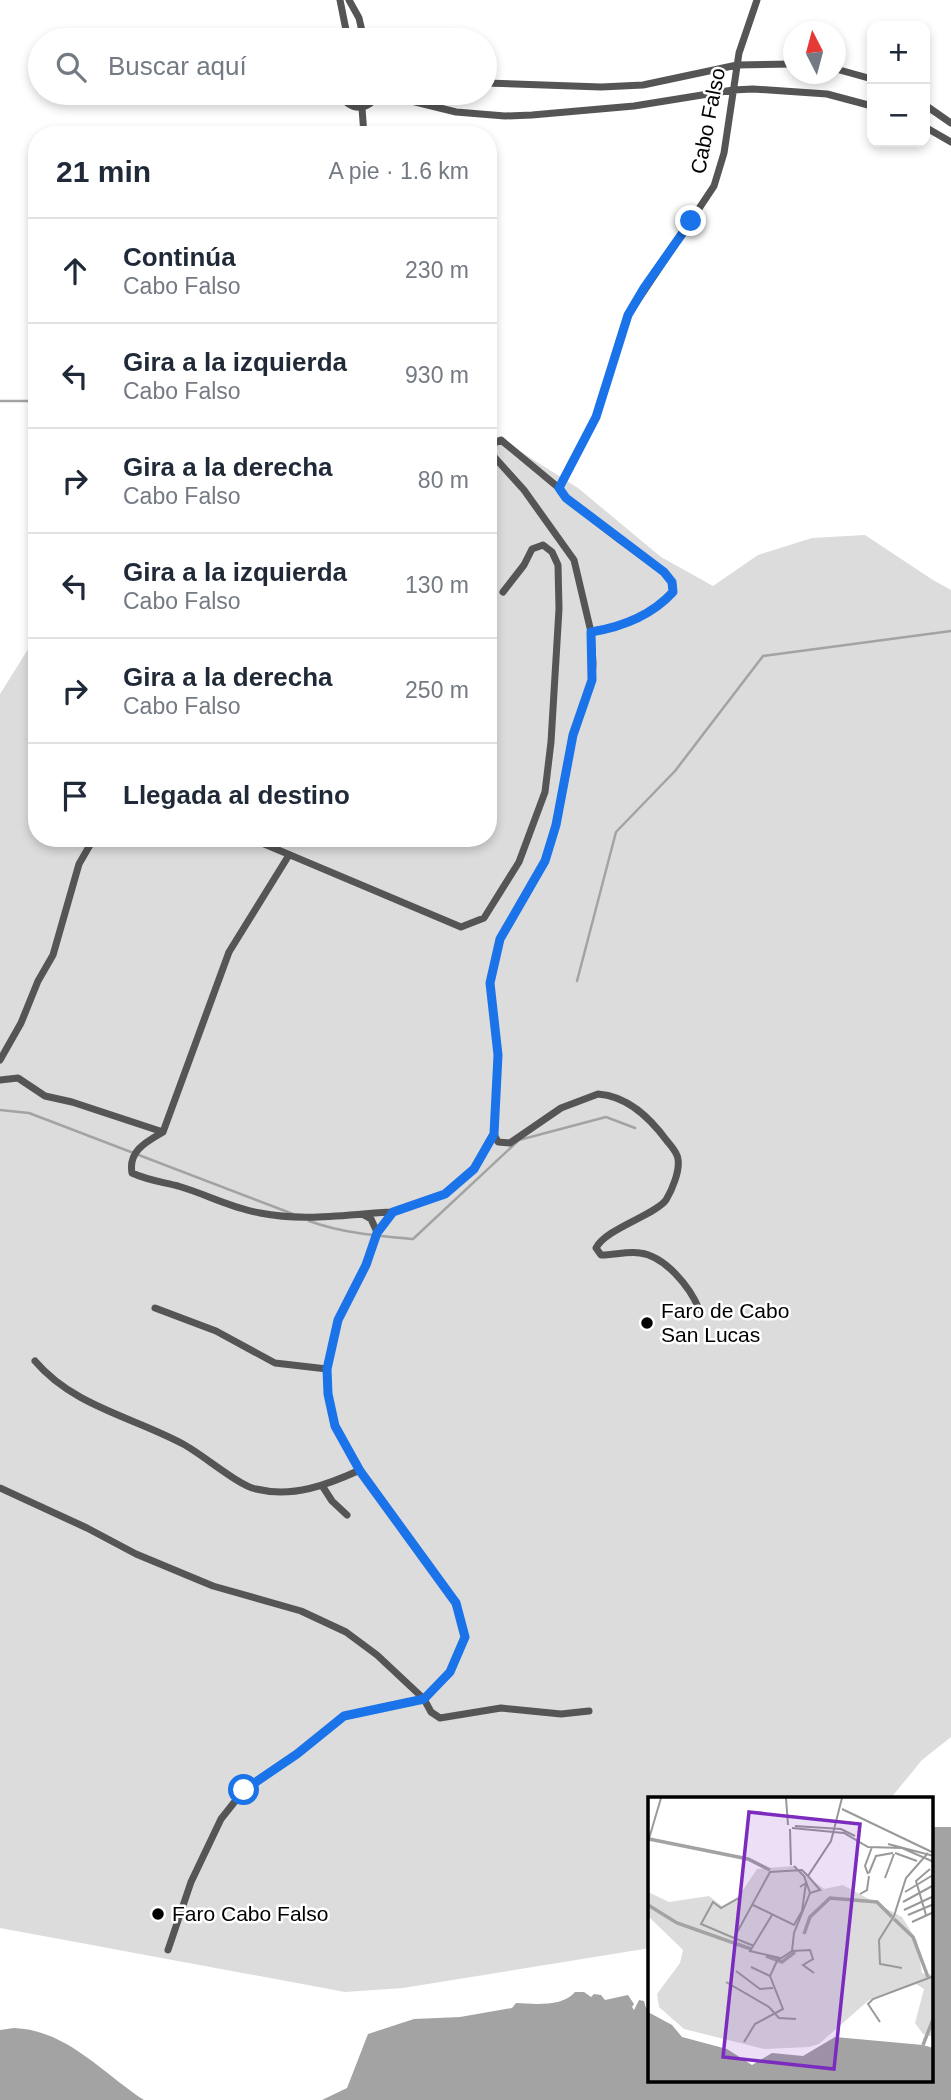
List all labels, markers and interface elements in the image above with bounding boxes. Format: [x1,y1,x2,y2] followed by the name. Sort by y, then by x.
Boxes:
[783,21,846,84] north arrow
[867,21,930,147] map controls
[867,21,930,84] button: +
[28,28,497,105] search box
[52,48,90,86] icon: search
[108,51,247,81] text: Buscar aquí
[686,66,729,176] street label: Cabo Falso
[867,84,930,147] button: −
[56,155,151,188] text: 21 min
[328,158,469,184] text: A pie · 1.6 km
[675,205,706,236] route end
[123,242,236,272] text: Continúa
[56,252,94,290] icon: ahead
[405,257,469,283] text: 230 m
[123,273,241,299] text: Cabo Falso
[123,347,347,377] text: Gira a la izquierda
[56,357,94,395] icon: left
[405,362,469,388] text: 930 m
[123,378,241,404] text: Cabo Falso
[123,452,333,482] text: Gira a la derecha
[56,462,94,500] icon: right
[418,467,469,493] text: 80 m
[123,483,241,509] text: Cabo Falso
[123,557,347,587] text: Gira a la izquierda
[56,567,94,605] icon: left
[405,572,469,598] text: 130 m
[123,588,241,614] text: Cabo Falso
[123,662,333,692] text: Gira a la derecha
[56,672,94,710] icon: right
[405,677,469,703] text: 250 m
[123,693,241,719] text: Cabo Falso
[56,777,94,815] icon: arrive
[123,780,350,810] text: Llegada al destino
[661,1299,789,1346] place label: Faro de Cabo San Lucas
[639,1315,655,1331] marker: Faro de Cabo San Lucas
[228,1774,259,1805] route start
[648,1797,934,2082] inset map
[172,1902,328,1925] place label: Faro Cabo Falso
[150,1906,166,1922] marker: Faro Cabo Falso

